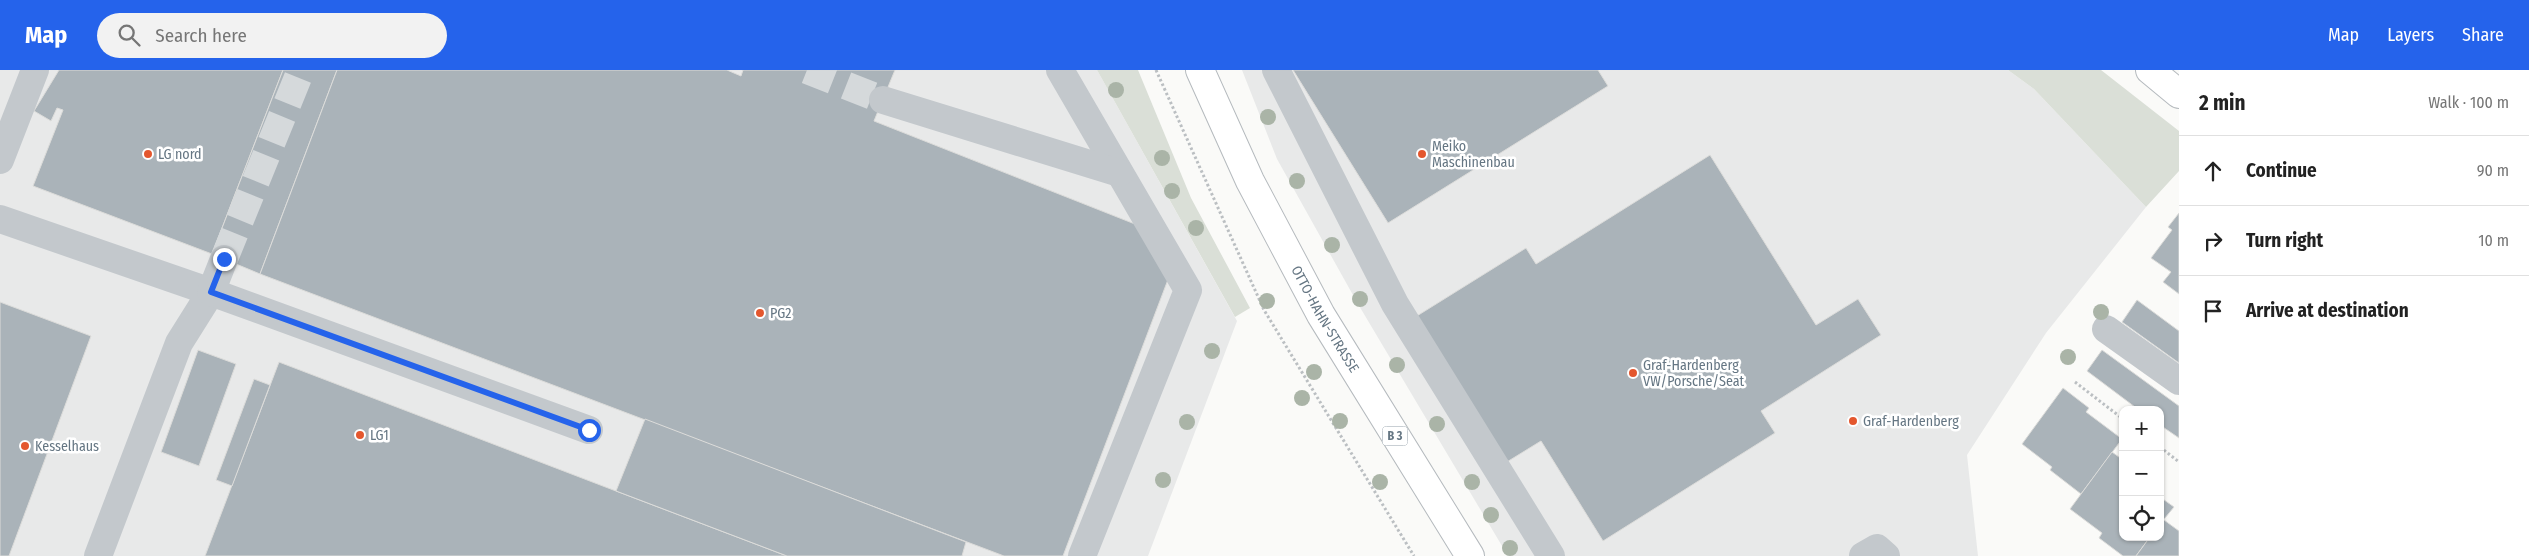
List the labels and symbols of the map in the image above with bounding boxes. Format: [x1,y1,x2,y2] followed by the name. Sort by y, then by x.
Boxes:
[1432,138,1515,171] place label: Meiko Maschinenbau
[158,146,202,163] place label: LG nord
[142,148,154,160] marker: LG nord
[1416,148,1428,160] marker: Meiko Maschinenbau
[213,248,236,271] route end
[1287,263,1363,376] street label: OTTO-HAHN-STRASSE
[770,305,791,322] place label: PG2
[754,307,766,319] marker: PG2
[1643,357,1745,390] place label: Graf-Hardenberg VW/Porsche/Seat
[1627,367,1639,379] marker: Graf-Hardenberg VW/Porsche/Seat
[1863,413,1959,430] place label: Graf-Hardenberg
[1847,415,1859,427] marker: Graf-Hardenberg
[578,419,601,442] route start
[1382,426,1408,446] road number: B 3
[370,427,389,444] place label: LG1
[354,429,366,441] marker: LG1
[35,438,99,455] place label: Kesselhaus
[19,440,31,452] marker: Kesselhaus

